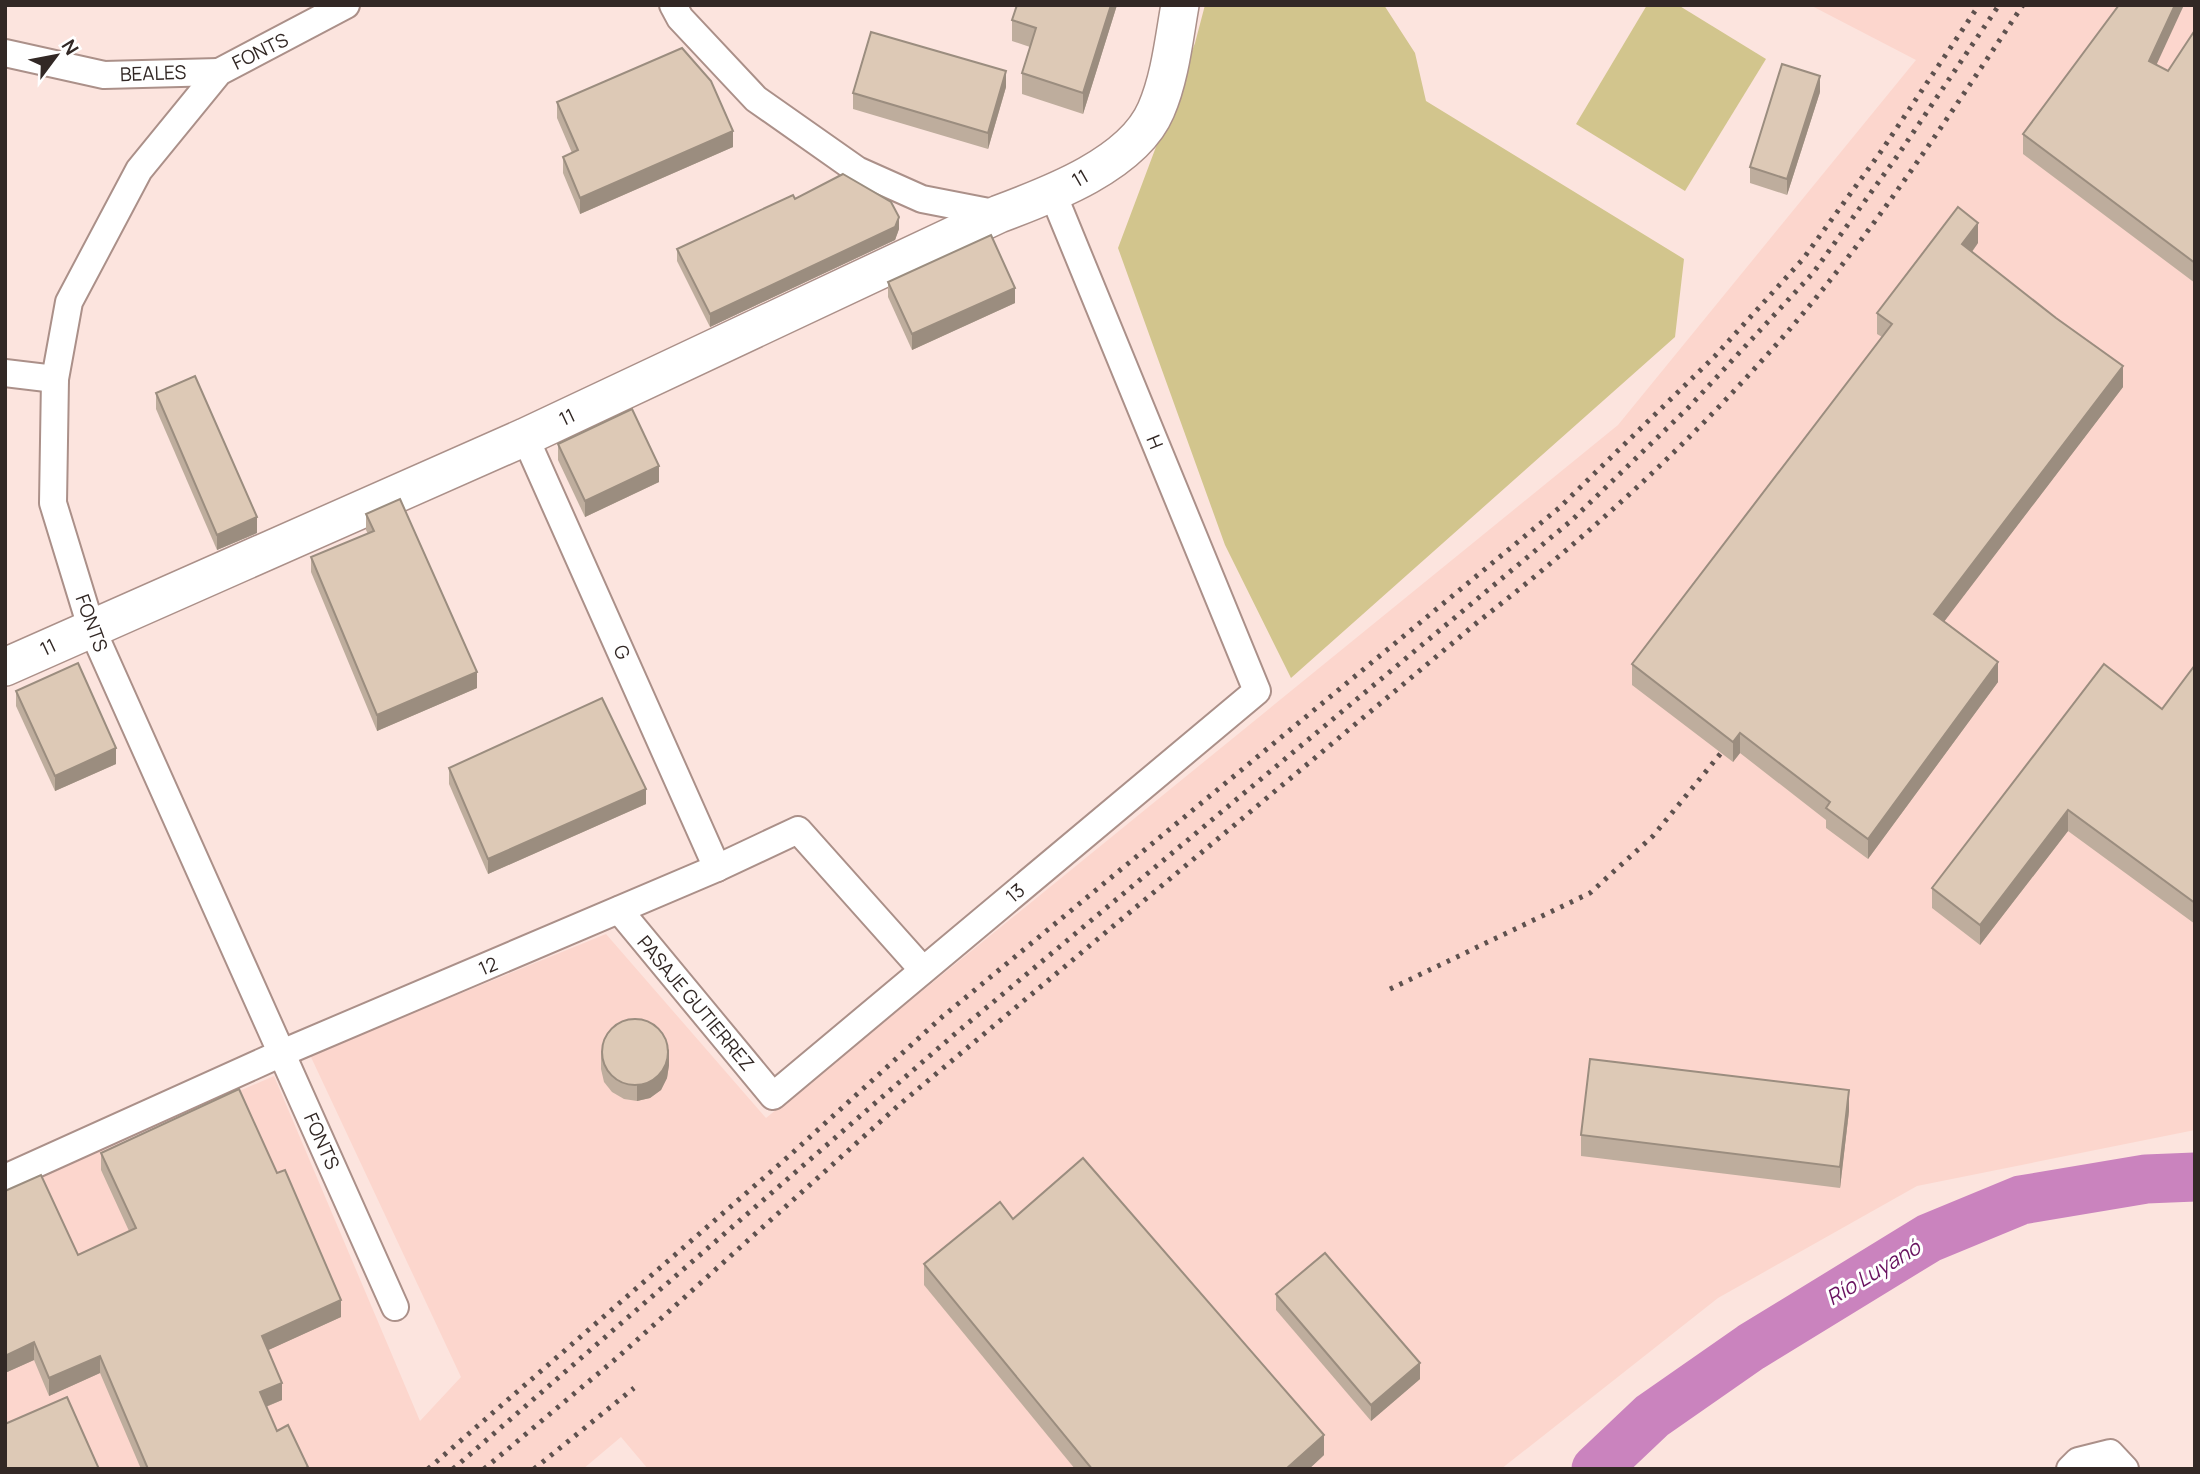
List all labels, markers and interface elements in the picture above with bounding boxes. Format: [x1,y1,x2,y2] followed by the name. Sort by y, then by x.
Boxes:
[21,21,91,91] north arrow
[228,26,293,76] street label: FONTS
[56,34,85,60] text: N
[119,59,187,87] street label: BEALES
[1067,163,1093,193] street label: 11
[555,402,579,432] street label: 11
[1141,431,1169,453] street label: H
[70,591,114,656] street label: FONTS
[36,632,60,662] street label: 11
[607,641,637,663] street label: G
[1000,877,1030,909] street label: 13
[632,930,760,1076] street label: PASAJE GUTIERREZ
[475,950,501,982] street label: 12
[298,1109,346,1174] street label: FONTS
[1821,1232,1927,1311] water label: Río Luyanó

